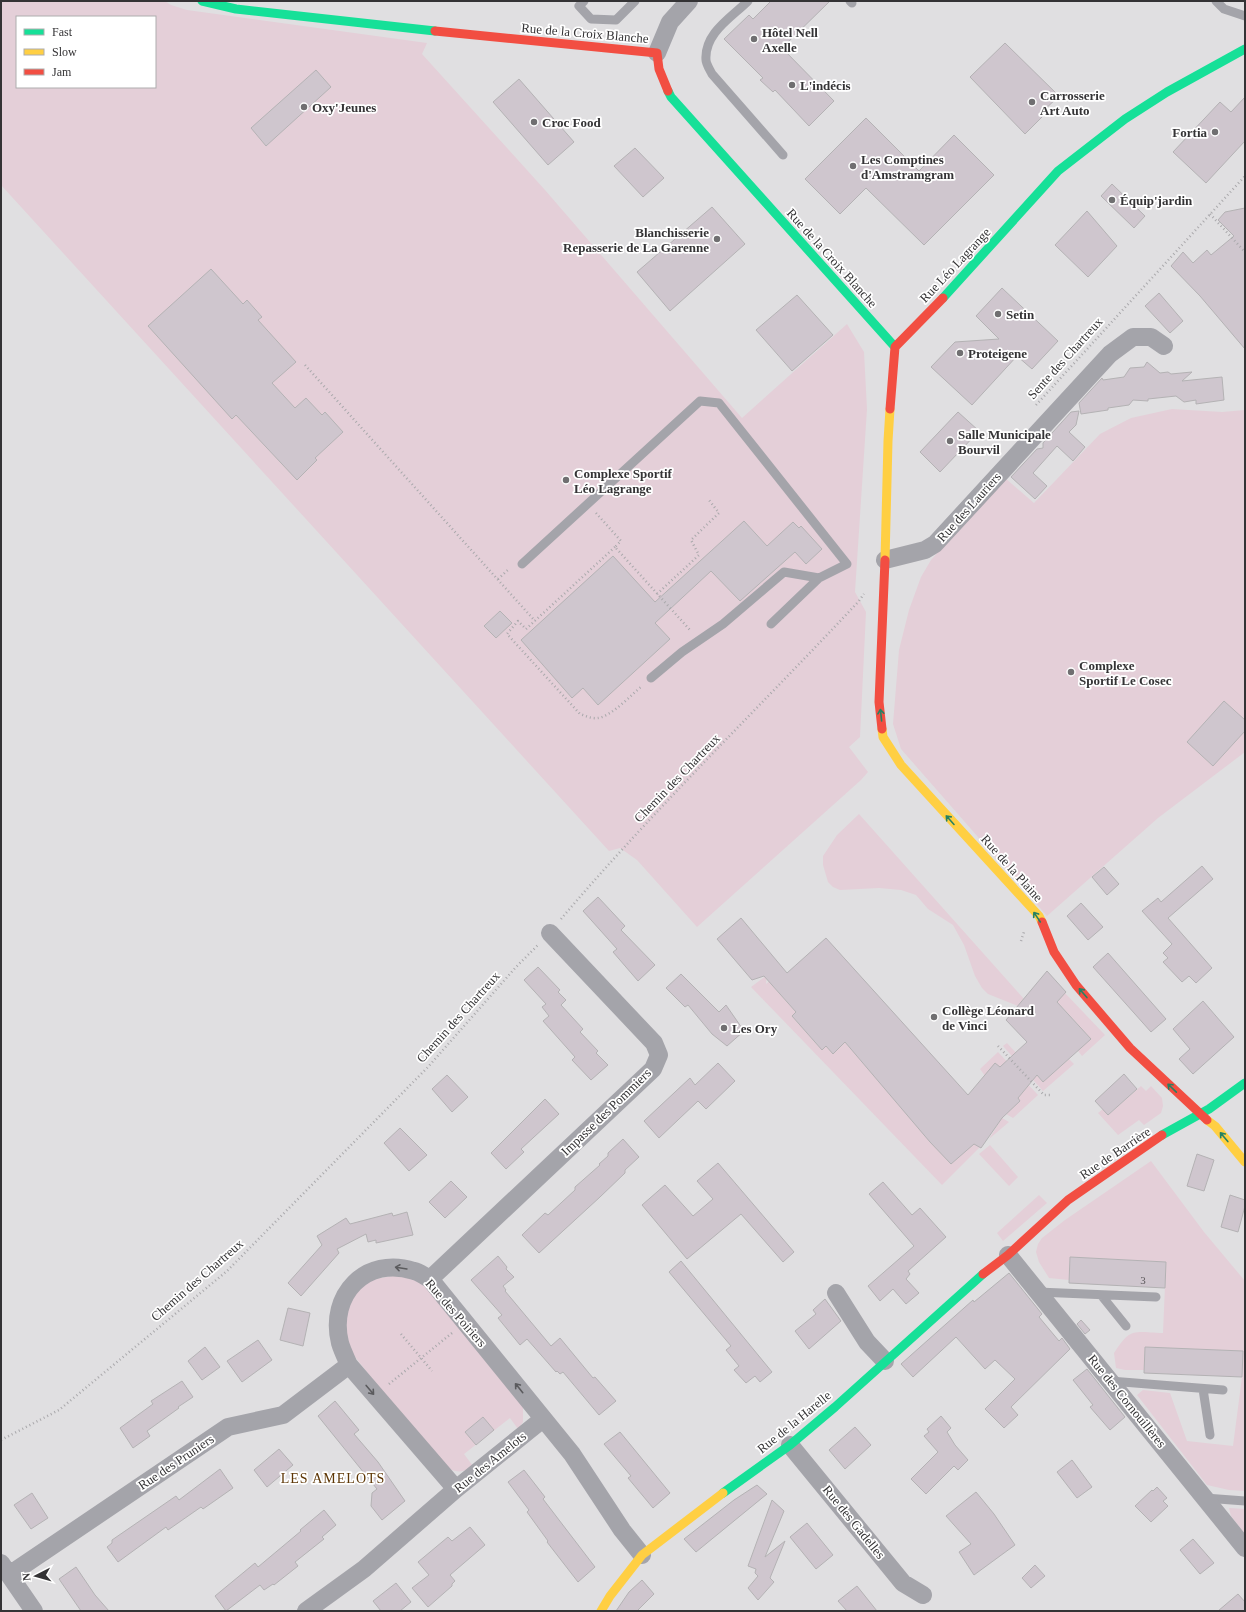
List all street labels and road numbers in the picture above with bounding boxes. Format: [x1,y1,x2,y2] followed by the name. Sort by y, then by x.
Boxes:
[521,20,650,46] street label: Rue de la Croix Blanche
[784,205,880,311] street label: Rue de la Croix Blanche
[917,224,994,305] street label: Rue Léo Lagrange
[1024,314,1106,402] street label: Sente des Chartreux
[934,469,1004,545] street label: Rue des Lauriers
[631,730,723,825] street label: Chemin des Chartreux
[978,831,1046,905] street label: Rue de la Plaine
[413,968,503,1065] street label: Chemin des Chartreux
[558,1065,654,1159] street label: Impasse des Pommiers
[1077,1124,1153,1182] street label: Rue de Barrière
[148,1236,246,1324] street label: Chemin des Chartreux
[422,1276,490,1350] street label: Rue des Poiriers
[1085,1351,1169,1451] street label: Rue des Cornouillères
[754,1388,834,1456] street label: Rue de la Harelle
[451,1428,529,1496] street label: Rue des Amelots
[135,1431,217,1493] street label: Rue des Pruniers
[820,1482,888,1562] street label: Rue des Gadelles

